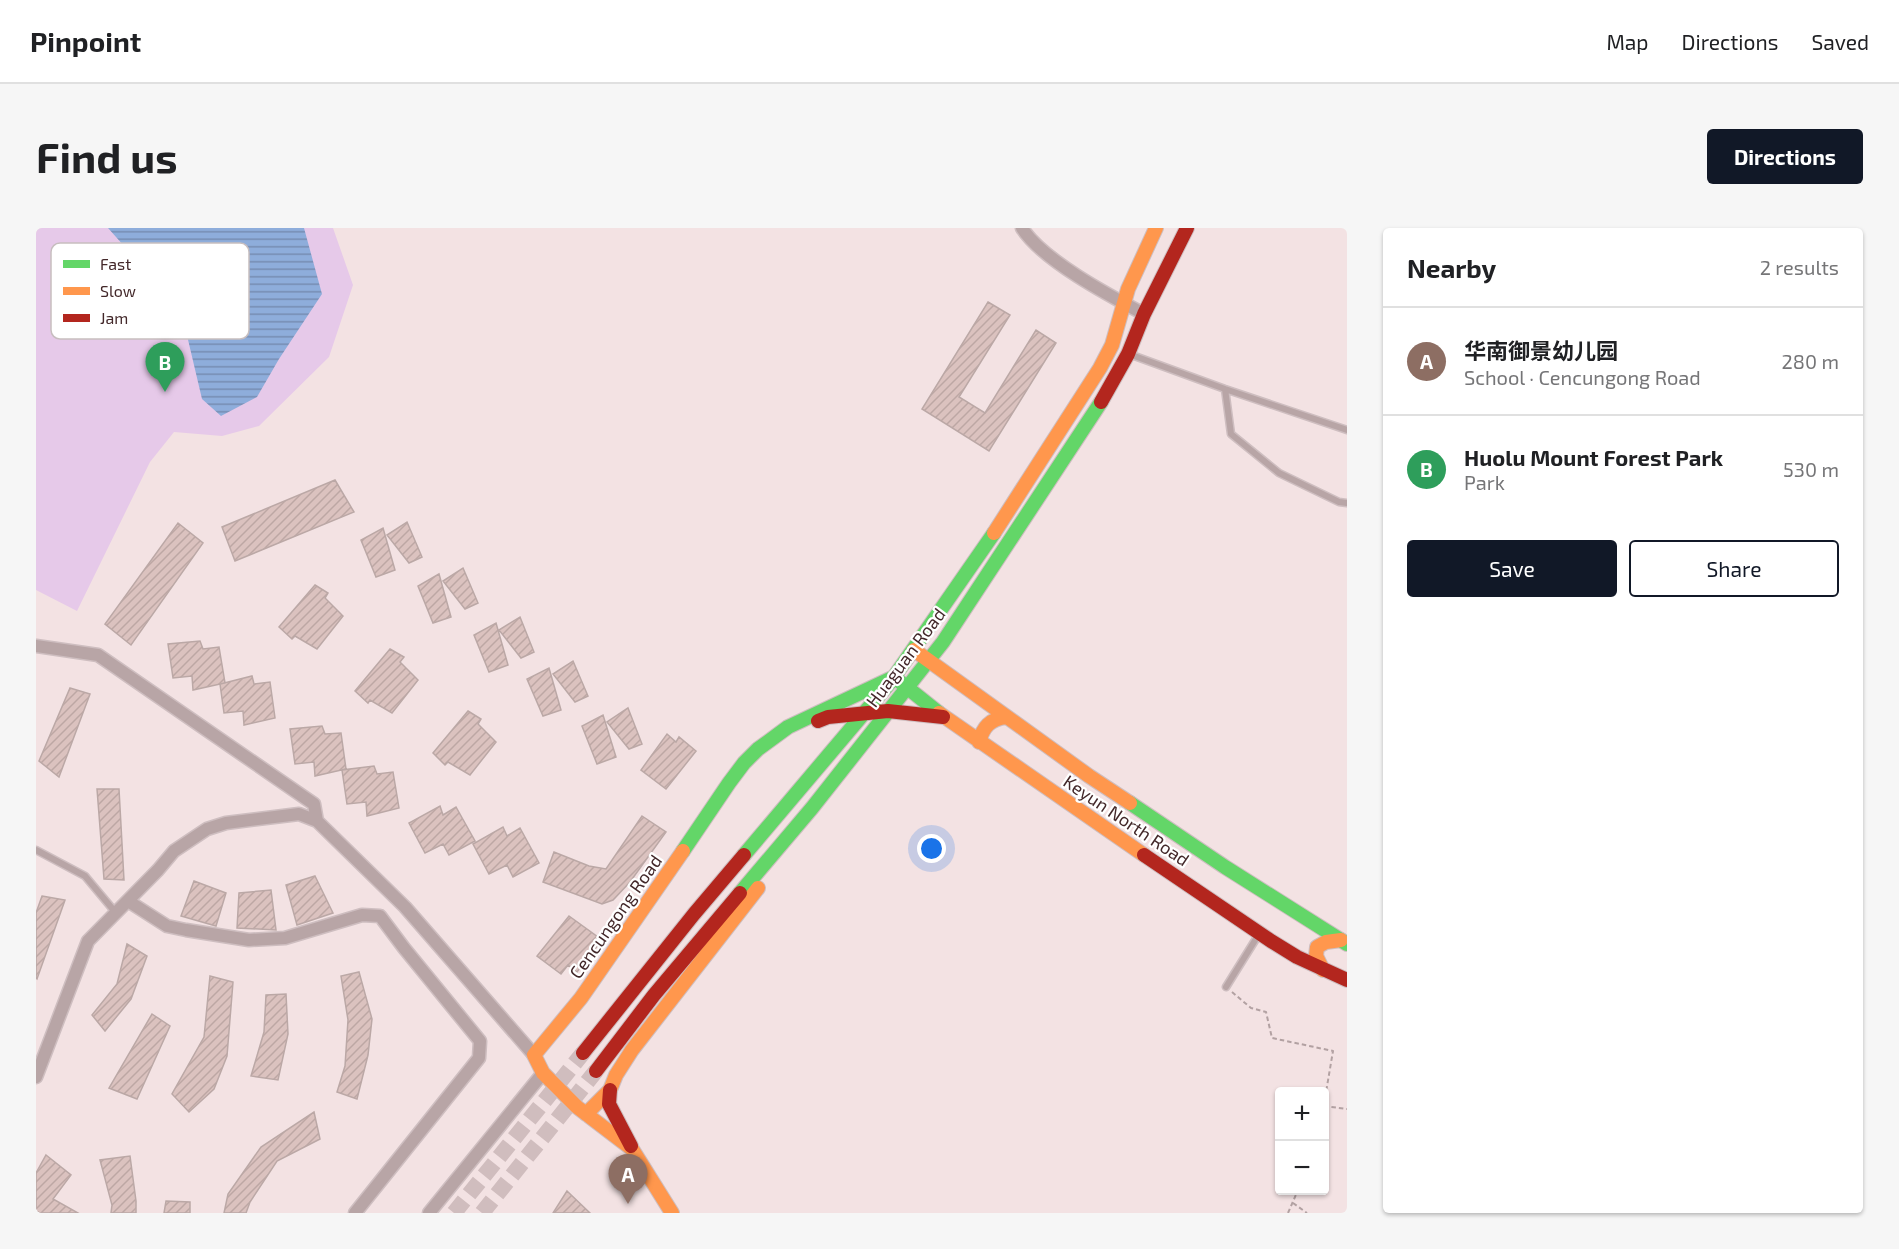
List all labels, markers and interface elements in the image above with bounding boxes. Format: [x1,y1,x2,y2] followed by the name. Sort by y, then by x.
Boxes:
[30,24,141,58] text: Pinpoint
[1606,29,1649,54] text: Map
[1682,29,1778,54] text: Directions
[1811,29,1869,54] text: Saved
[1707,129,1863,184] button: Directions
[36,131,178,181] text: Find us
[51,243,249,339] legend
[1407,252,1496,283] text: Nearby
[100,254,131,273] text: Fast
[1760,255,1839,279] text: 2 results
[100,281,136,300] text: Slow
[100,308,128,327] text: Jam
[1464,337,1618,363] text: 华南御景幼儿园
[146,342,184,392] pin: B
[1420,349,1433,373] text: A
[1782,349,1839,373] text: 280 m
[1464,365,1701,389] text: School · Cencungong Road
[1464,444,1723,470] text: Huolu Mount Forest Park
[1420,457,1433,481] text: B
[1783,457,1839,481] text: 530 m
[1464,470,1505,494] text: Park
[1407,540,1617,597] button: Save
[1629,540,1839,597] button: Share
[861,604,950,711] street label: Huaguan Road
[1059,770,1194,870] street label: Keyun North Road
[917,834,946,863] your location
[564,850,666,983] street label: Cencungong Road
[1275,1087,1329,1195] map controls
[1275,1087,1329,1141] button: +
[1275,1141,1329,1195] button: −
[608,1154,648,1204] pin: A

